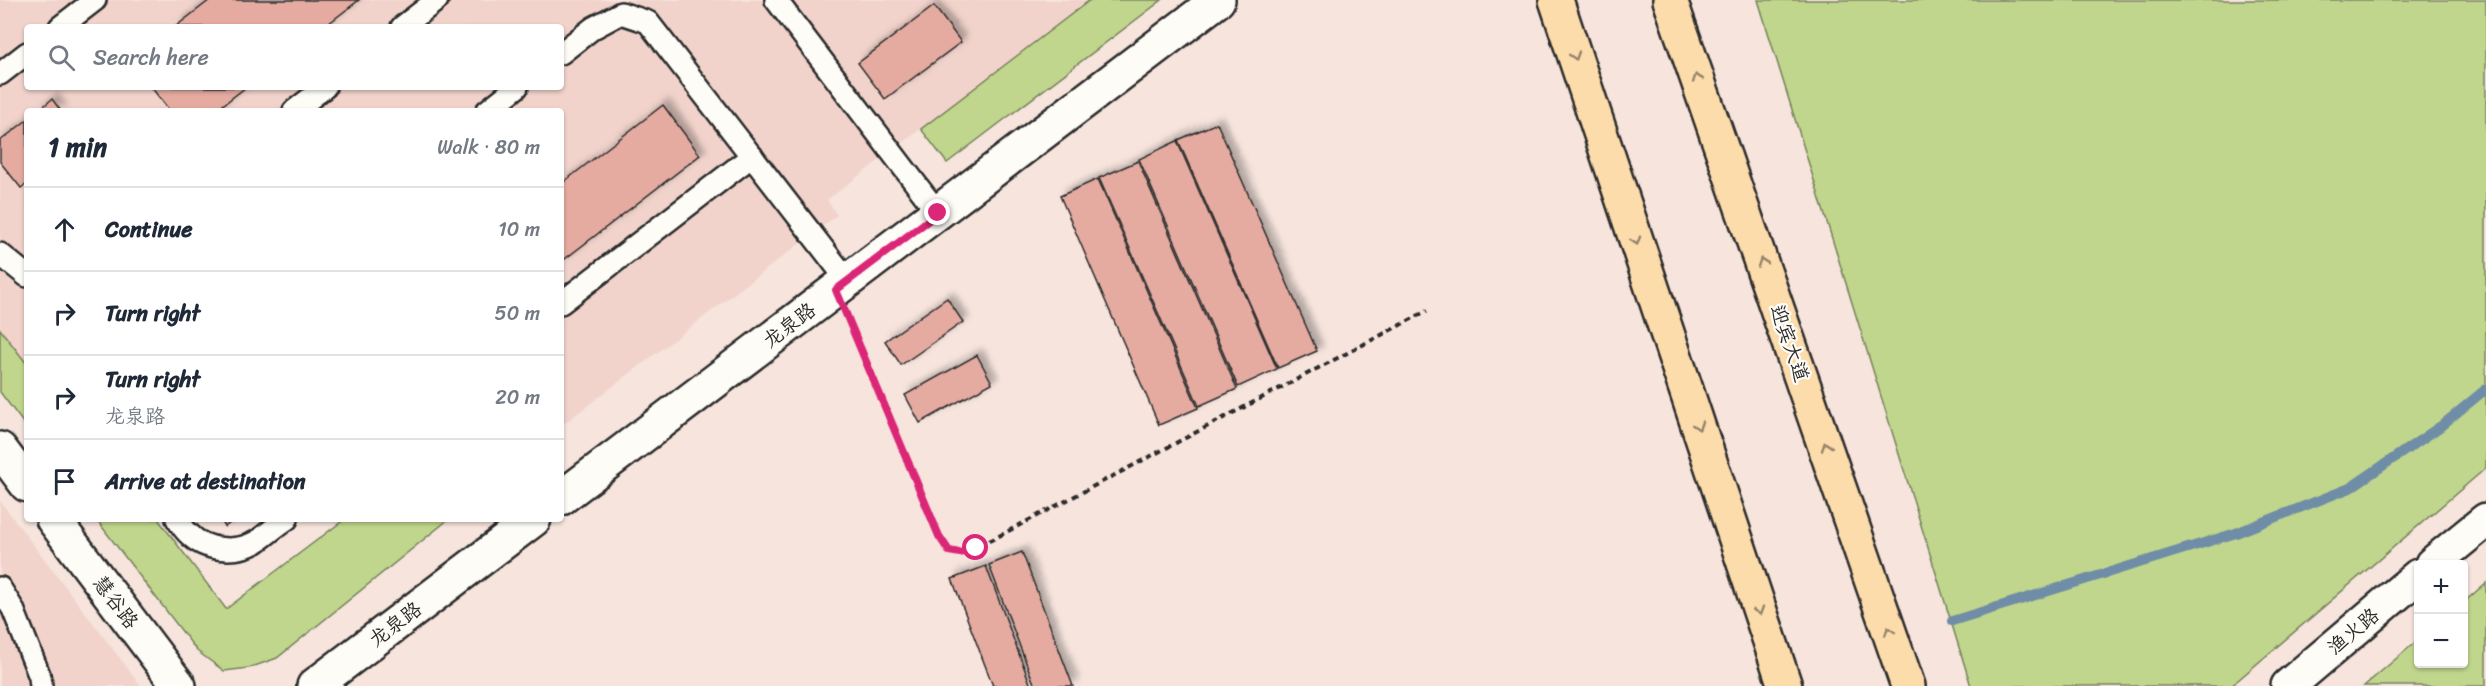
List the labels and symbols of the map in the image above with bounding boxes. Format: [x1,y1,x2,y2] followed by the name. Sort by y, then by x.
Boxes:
[1567,50,1580,60] one-way arrow
[1692,73,1705,84] one-way arrow
[924,199,950,225] route end
[1629,235,1642,245] one-way arrow
[1756,257,1769,268] one-way arrow
[755,293,825,357] street label: 龙泉路
[1760,300,1819,387] street label: 迎宾大道
[1691,420,1703,430] one-way arrow
[1820,442,1833,452] one-way arrow
[962,534,988,560] route start
[84,568,148,638] street label: 慧谷路
[361,592,431,656] street label: 龙泉路
[2319,598,2388,664] street label: 渔火路
[1752,605,1765,616] one-way arrow
[1884,626,1897,637] one-way arrow

